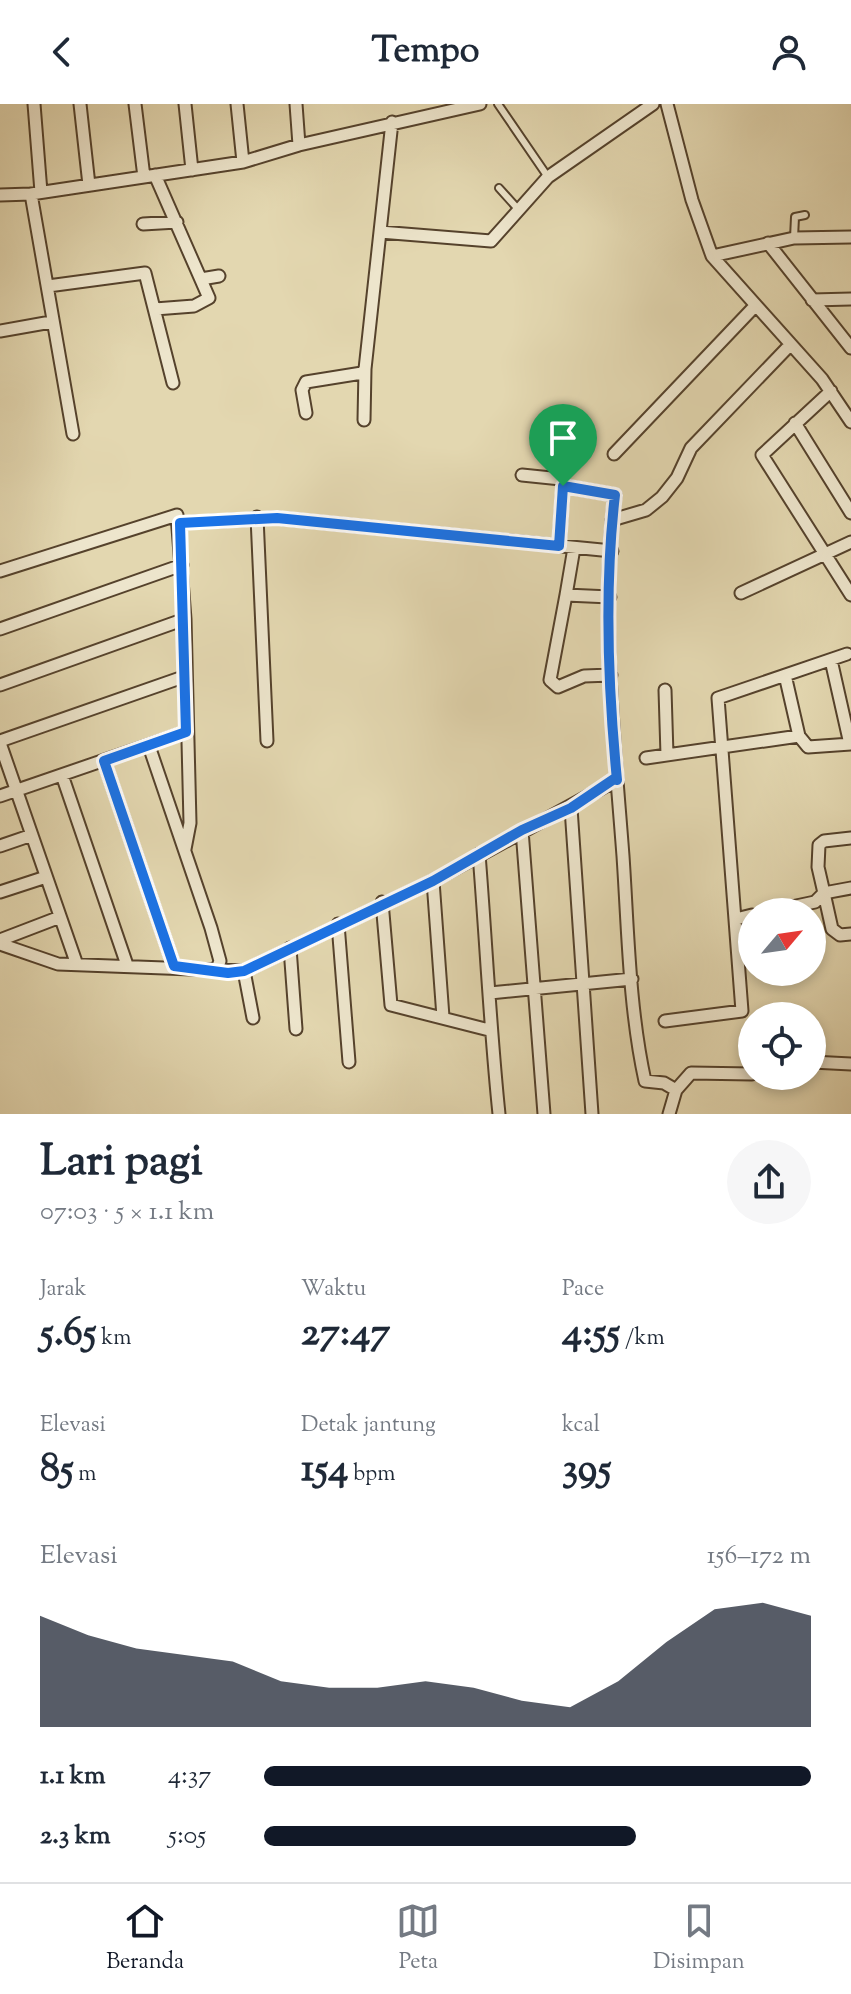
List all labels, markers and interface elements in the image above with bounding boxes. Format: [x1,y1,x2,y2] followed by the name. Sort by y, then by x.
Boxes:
[371,26,480,78] text: Tempo
[40,30,84,74] icon: back
[767,30,811,74] icon: person
[529,404,597,486] pin
[541,416,585,460] icon: arrive
[738,898,826,986] north arrow
[738,898,826,1090] map controls
[738,1002,826,1090] button: locate
[40,1132,203,1195] text: Lari pagi
[727,1140,811,1224] button: share
[40,1194,214,1231] text: 07:03 · 5 × 1.1 km
[40,1274,87,1306] text: Jarak
[301,1274,366,1306] text: Waktu
[562,1274,604,1306] text: Pace
[40,1306,97,1363] text: 5.65
[301,1306,390,1363] text: 27:47
[562,1306,620,1363] text: 4:55
[97,1323,131,1355] text: km
[620,1323,665,1355] text: /km
[40,1410,106,1442] text: Elevasi
[301,1410,436,1442] text: Detak jantung
[562,1410,600,1442] text: kcal
[40,1442,74,1499] text: 85
[301,1442,348,1499] text: 154
[562,1442,611,1499] text: 395
[74,1459,97,1491] text: m
[348,1459,395,1491] text: bpm
[40,1538,118,1575] text: Elevasi
[707,1538,811,1575] text: 156–172 m
[40,1758,105,1795] text: 1.1 km
[168,1758,211,1795] text: 4:37
[40,1818,110,1855] text: 2.3 km
[168,1818,206,1855] text: 5:05
[106,1899,184,1979] tab: Beranda
[396,1899,440,1979] tab: Peta
[653,1899,745,1979] tab: Disimpan

